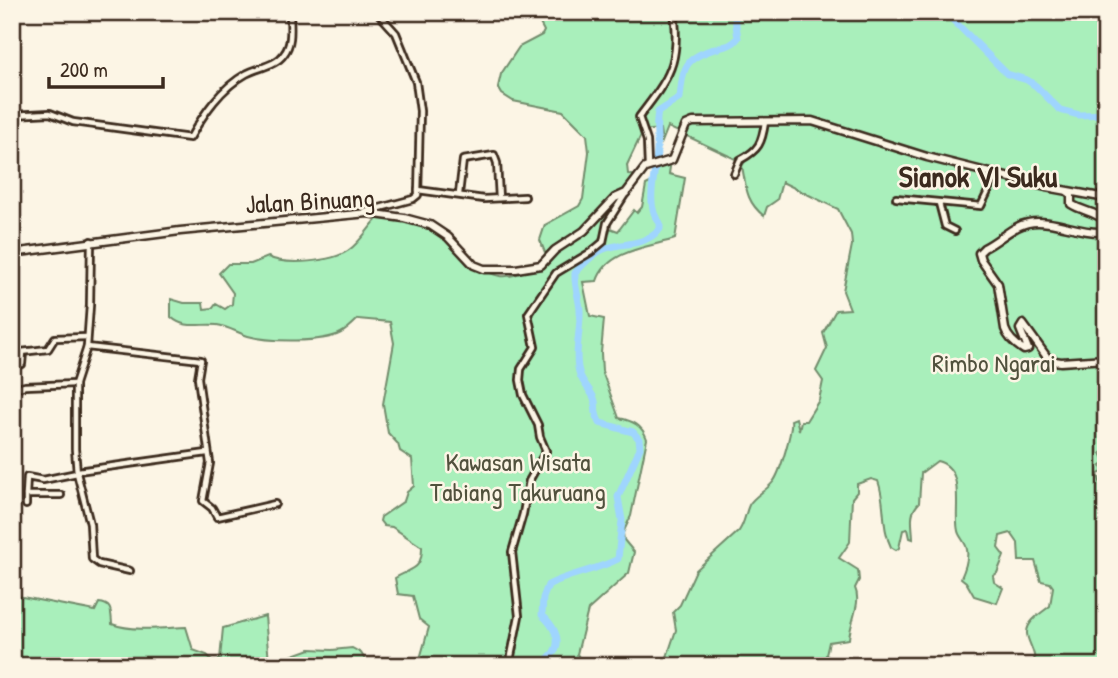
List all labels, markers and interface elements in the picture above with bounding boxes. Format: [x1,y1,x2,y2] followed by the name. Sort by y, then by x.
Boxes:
[49,46,163,90] scale bar
[60,55,108,84] text: 200 m
[899,156,1057,196] district label: Sianok VI Suku
[244,180,375,221] street label: Jalan Binuang
[932,345,1056,380] park label: Rimbo Ngarai
[430,444,606,509] park label: Kawasan Wisata Tabiang Takuruang

